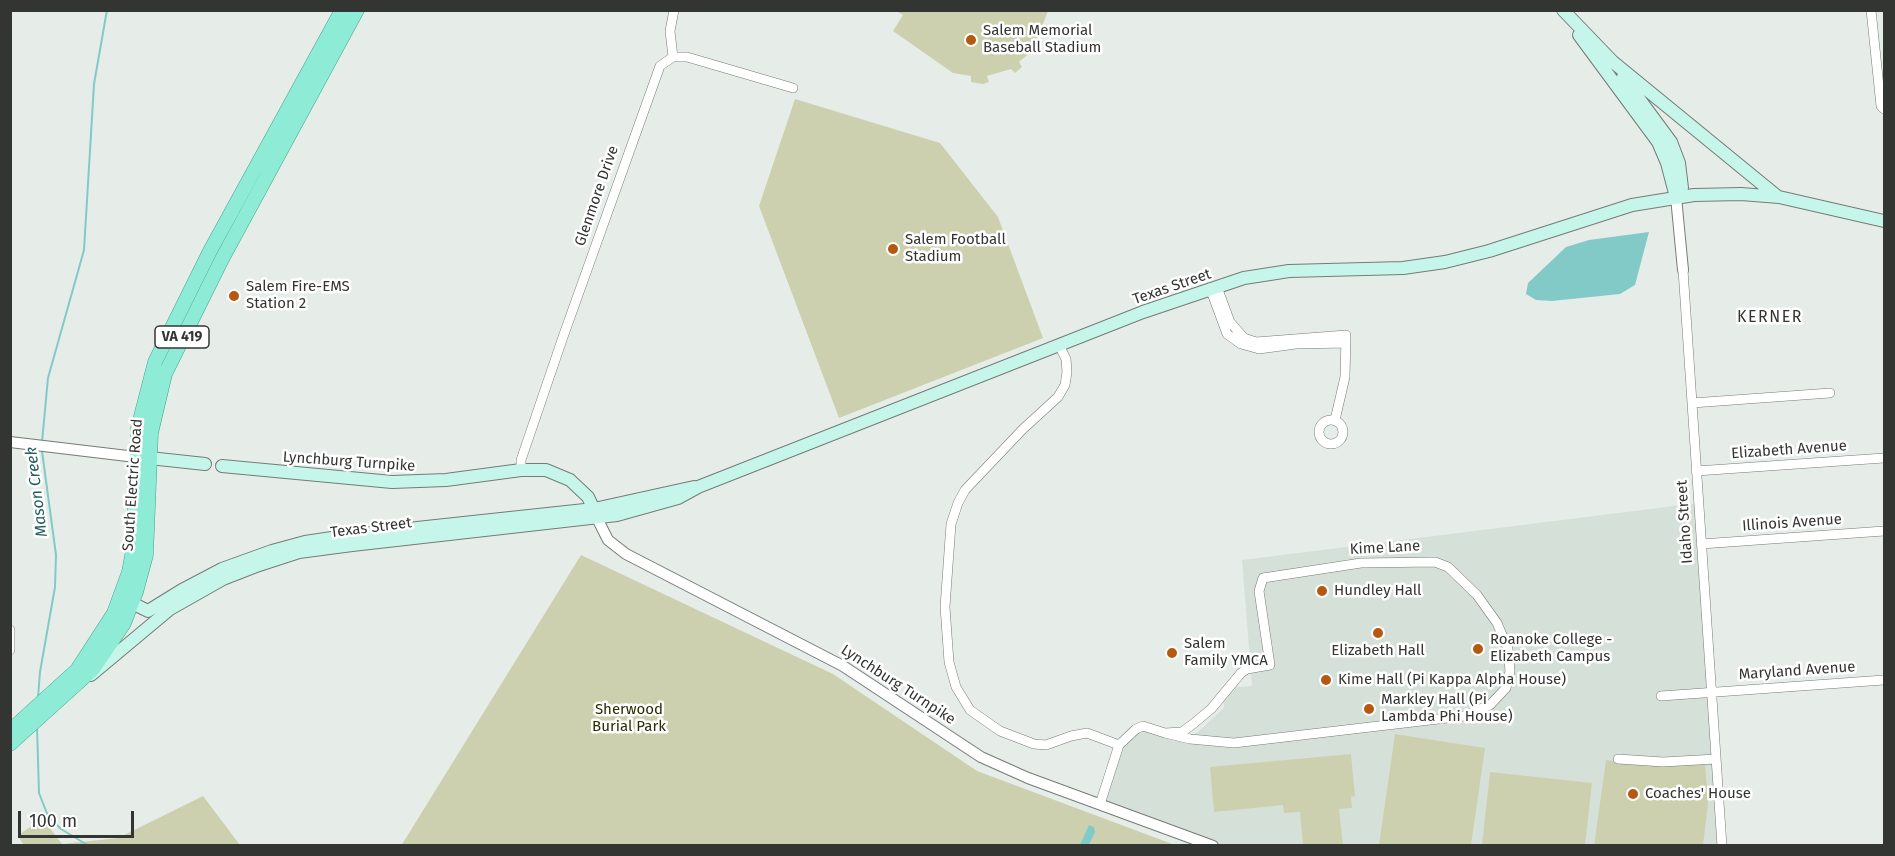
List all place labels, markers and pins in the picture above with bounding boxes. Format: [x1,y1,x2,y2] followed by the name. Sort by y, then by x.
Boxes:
[983,22,1101,57] place label: Salem Memorial Baseball Stadium
[964,33,978,47] marker: Salem Memorial Baseball Stadium
[905,231,1006,266] place label: Salem Football Stadium
[886,242,900,256] marker: Salem Football Stadium
[246,278,350,313] place label: Salem Fire-EMS Station 2
[227,289,241,303] marker: Salem Fire-EMS Station 2
[1334,582,1421,600] place label: Hundley Hall
[1315,584,1329,598] marker: Hundley Hall
[1371,626,1385,640] marker: Elizabeth Hall
[1490,631,1612,666] place label: Roanoke College - Elizabeth Campus
[1184,635,1268,670] place label: Salem Family YMCA
[1331,642,1425,660] place label: Elizabeth Hall
[1471,642,1485,656] marker: Roanoke College - Elizabeth Campus
[1165,646,1179,660] marker: Salem Family YMCA
[1338,671,1566,689] place label: Kime Hall (Pi Kappa Alpha House)
[1319,673,1333,687] marker: Kime Hall (Pi Kappa Alpha House)
[1381,691,1512,726] place label: Markley Hall (Pi Lambda Phi House)
[1362,702,1376,716] marker: Markley Hall (Pi Lambda Phi House)
[1645,785,1751,803] place label: Coaches' House
[1626,787,1640,801] marker: Coaches' House

